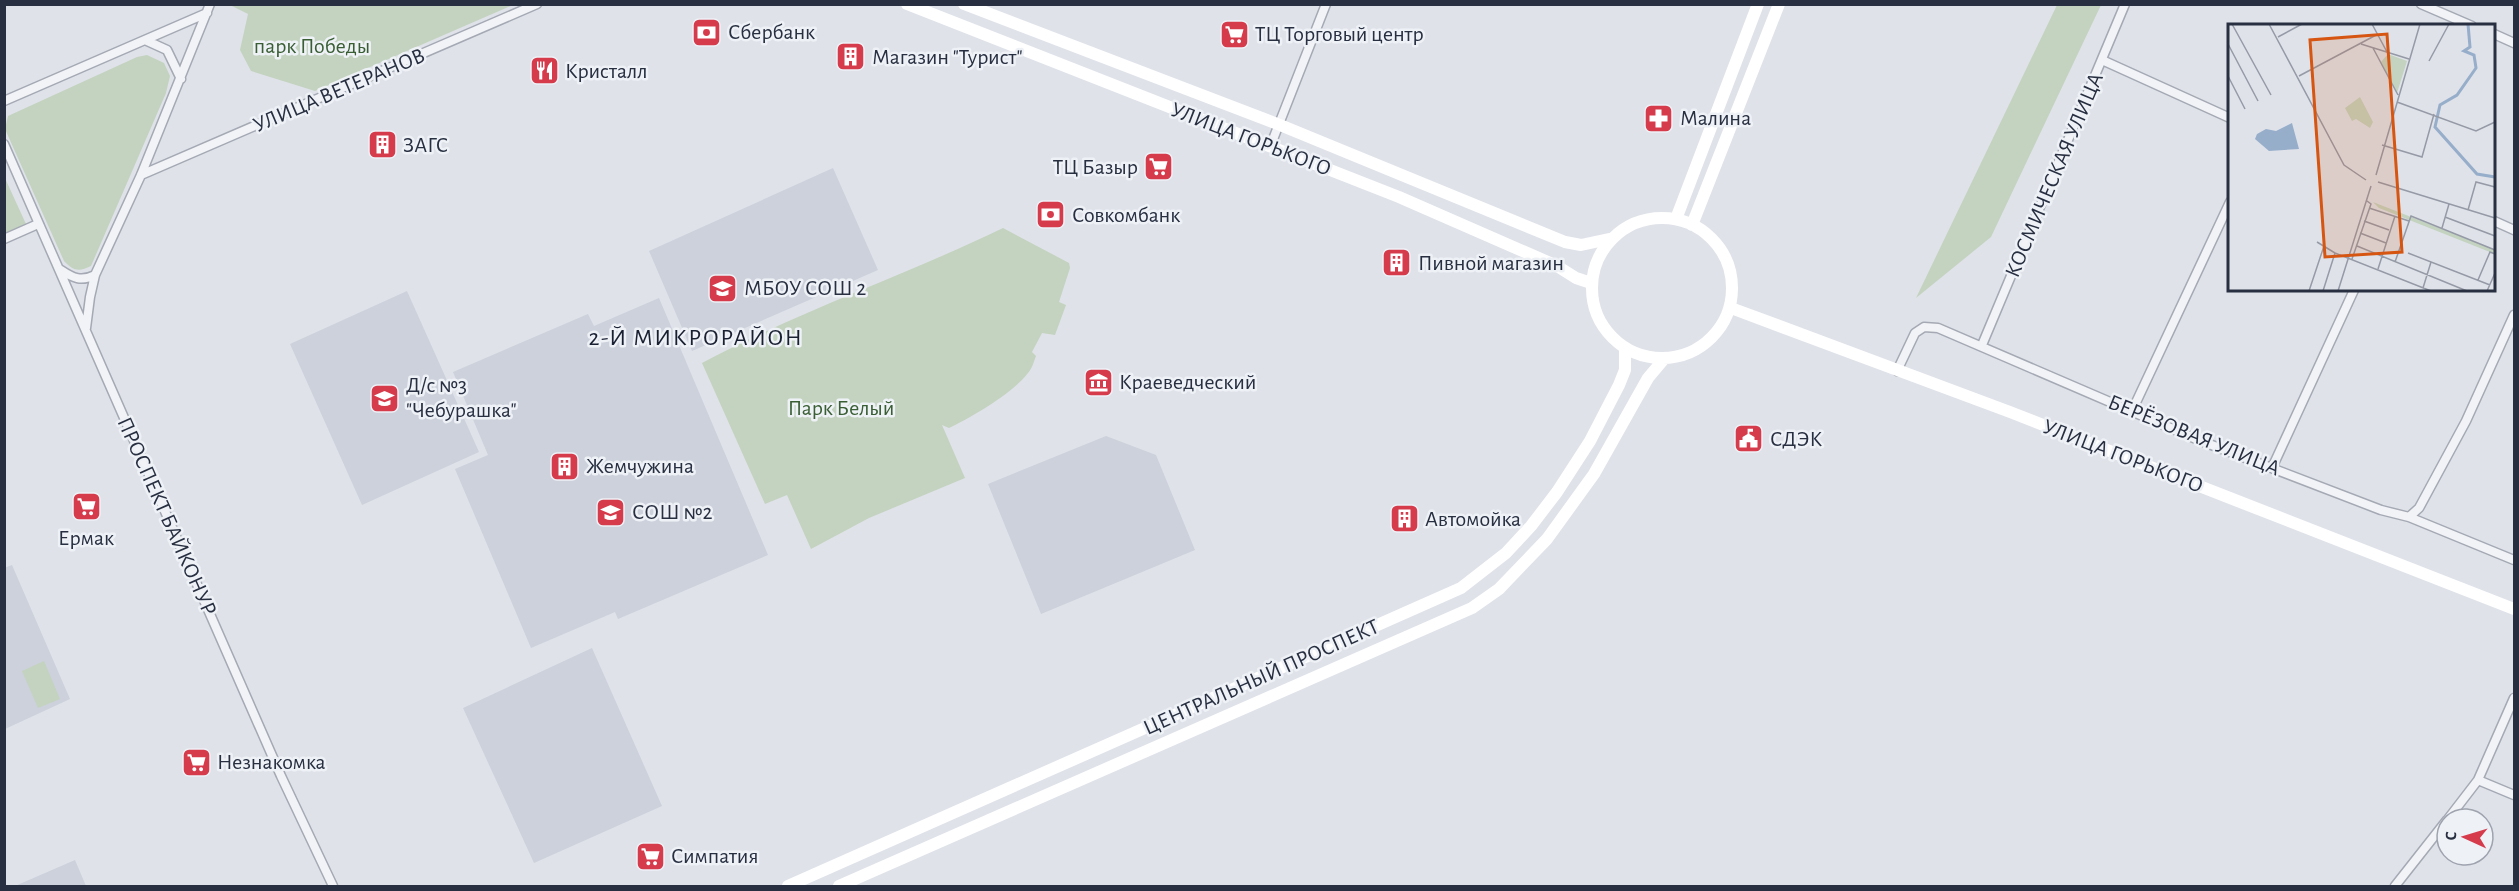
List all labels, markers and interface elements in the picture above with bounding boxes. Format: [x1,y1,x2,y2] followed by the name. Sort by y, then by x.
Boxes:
[691,16,723,48] bank icon: Сбербанк
[1218,18,1250,50] supermarket icon: ТЦ Торговый центр
[728,21,815,43] place label: Сбербанк
[1255,23,1424,45] place label: ТЦ Торговый центр
[2228,24,2495,291] inset map
[254,35,370,57] park label: парк Победы
[835,41,867,73] building icon: Магазин "Турист"
[250,44,428,136] street label: УЛИЦА ВЕТЕРАНОВ
[872,46,1023,68] place label: Магазин "Турист"
[528,55,560,87] restaurant icon: Кристалл
[565,60,648,82] place label: Кристалл
[2001,69,2107,280] street label: КОСМИЧЕСКАЯ УЛИЦА
[1168,98,1334,180] street label: УЛИЦА ГОРЬКОГО
[1643,102,1675,134] pharmacy icon: Малина
[1680,107,1751,129] place label: Малина
[366,129,398,161] building icon: ЗАГС
[403,134,448,156] place label: ЗАГС
[1143,151,1175,183] supermarket icon: ТЦ Базыр
[1053,156,1138,178] place label: ТЦ Базыр
[1035,199,1067,231] bank icon: Совкомбанк
[1072,204,1180,226] place label: Совкомбанк
[1381,247,1413,279] building icon: Пивной магазин
[1418,252,1564,274] place label: Пивной магазин
[707,272,739,304] school or university icon: МБОУ СОШ 2
[744,277,866,299] place label: МБОУ СОШ 2
[589,326,803,350] district label: 2-Й МИКРОРАЙОН
[1082,366,1114,398] museum icon: Краеведческий
[1119,371,1256,393] place label: Краеведческий
[406,374,517,421] place label: Д/c №3 "Чебурашка"
[369,382,401,414] school or university icon: Д/c №3 "Чебурашка"
[2105,390,2283,480] street label: БЕРЁЗОВАЯ УЛИЦА
[788,397,894,419] park label: Парк Белый
[113,414,221,618] street label: ПРОСПЕКТ БАЙКОНУР
[2040,415,2206,497] street label: УЛИЦА ГОРЬКОГО
[1733,423,1765,455] public building icon: СДЭК
[1770,428,1822,450] place label: СДЭК
[549,450,581,482] building icon: Жемчужина
[586,455,694,477] place label: Жемчужина
[70,490,102,522] supermarket icon: Ермак
[595,496,627,528] school or university icon: СОШ №2
[632,501,713,523] place label: СОШ №2
[1388,503,1420,535] building icon: Автомойка
[1425,508,1521,530] place label: Автомойка
[58,527,114,549] place label: Ермак
[1140,615,1383,739] street label: ЦЕНТРАЛЬНЫЙ ПРОСПЕКТ
[180,746,212,778] supermarket icon: Незнакомка
[217,751,326,773] place label: Незнакомка
[2435,807,2495,867] north arrow
[2443,831,2459,841] text: С
[634,840,666,872] supermarket icon: Симпатия
[671,845,759,867] place label: Симпатия

